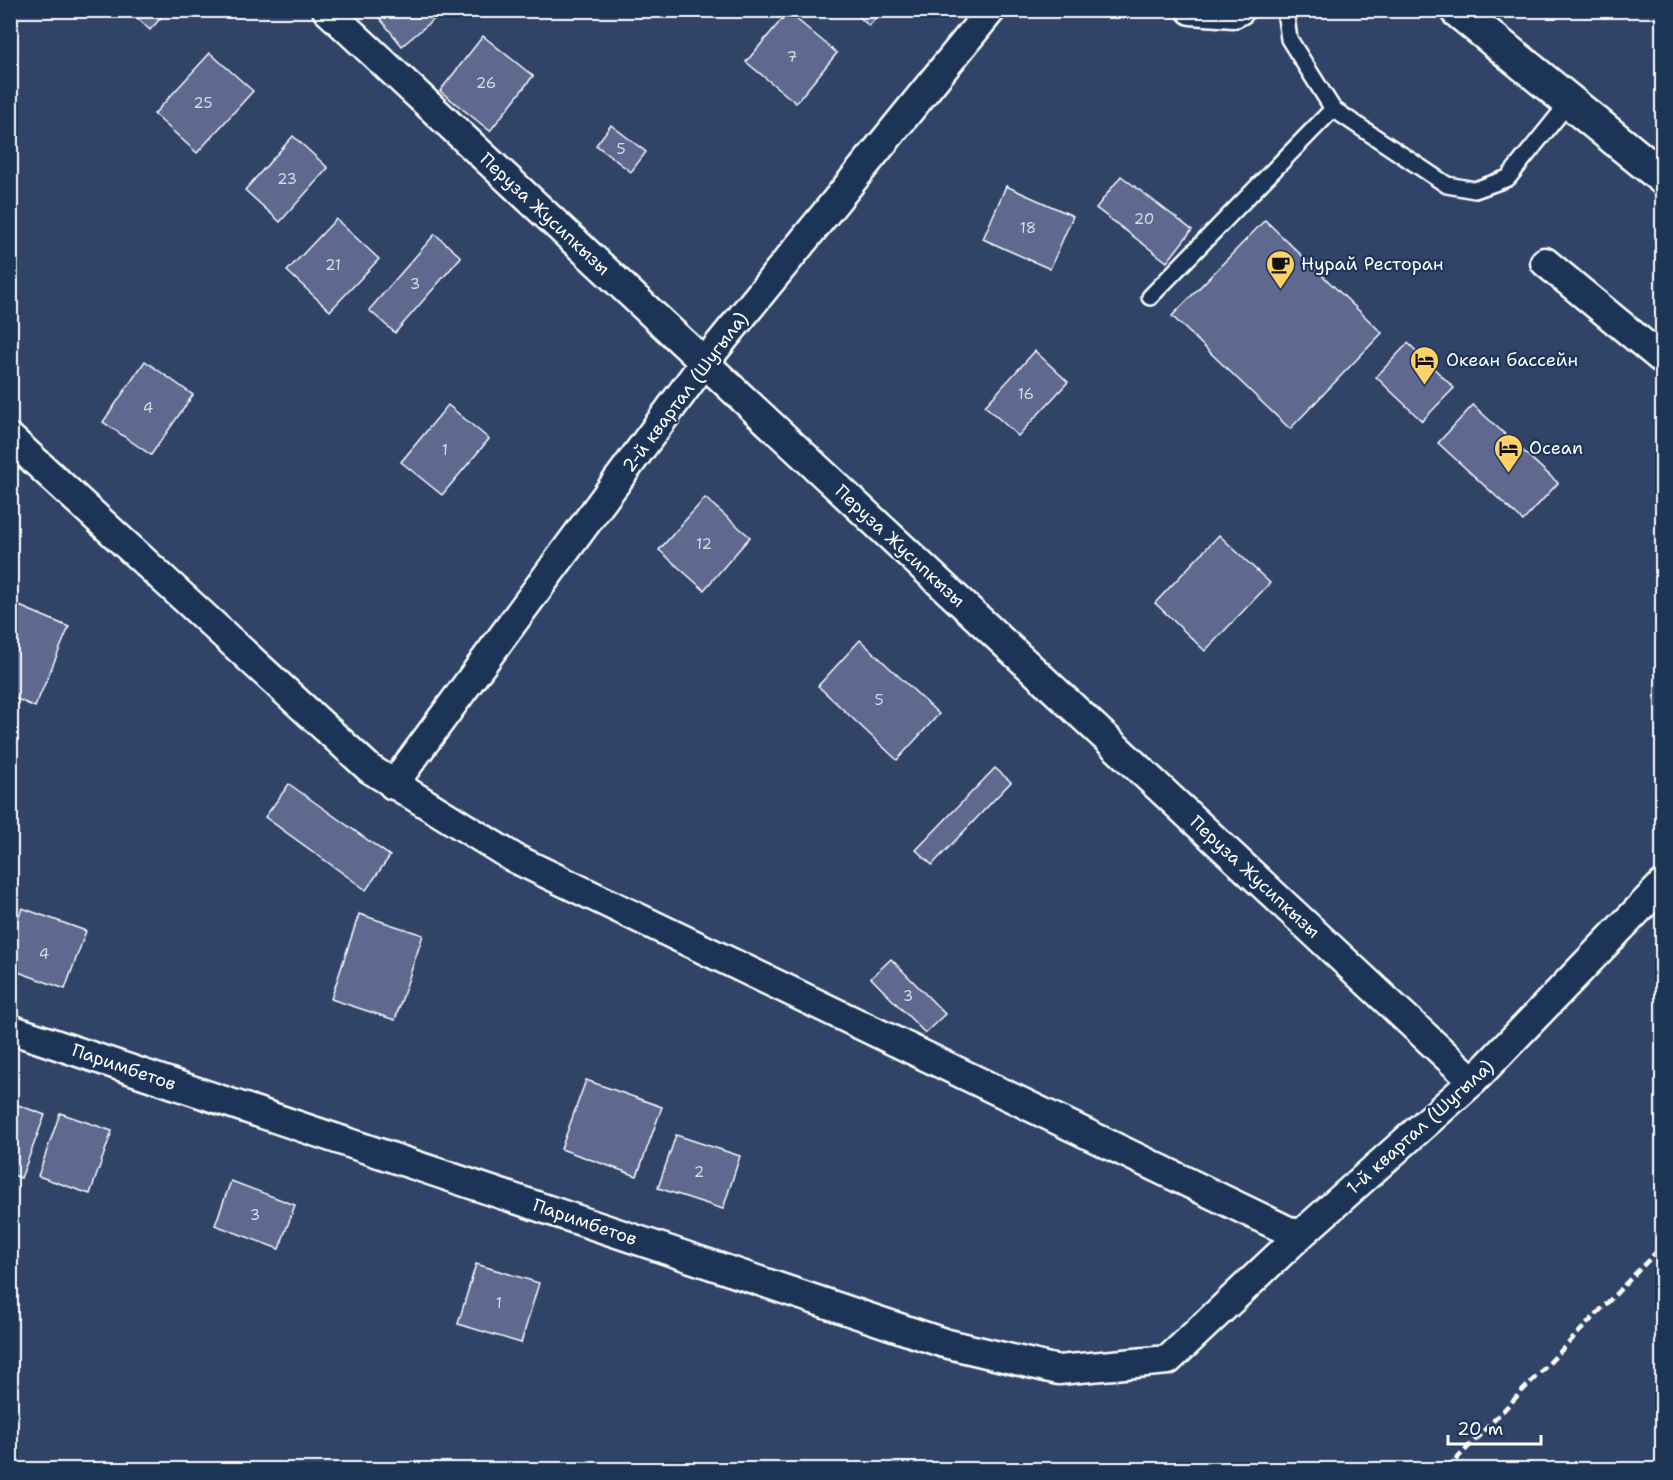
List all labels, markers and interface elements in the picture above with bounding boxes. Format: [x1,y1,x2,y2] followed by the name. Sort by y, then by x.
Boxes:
[787,47,797,67] house number: 7
[476,73,496,93] house number: 26
[193,93,213,113] house number: 25
[616,139,626,159] house number: 5
[475,147,615,281] street label: Перуза Жусипкызы
[277,169,297,189] house number: 23
[1134,209,1154,229] house number: 20
[1020,218,1036,238] house number: 18
[1264,248,1296,290] cafe icon: Нурай Ресторан
[1301,252,1444,276] place label: Нурай Ресторан
[325,255,341,275] house number: 21
[410,274,420,294] house number: 3
[617,307,753,477] street label: 2-й квартал (Шугыла)
[1409,344,1441,386] hotel icon: Океан бассейн
[1446,348,1578,372] place label: Океан бассейн
[1018,384,1034,404] house number: 16
[143,398,153,418] house number: 4
[1492,432,1524,474] hotel icon: Ocean
[1529,436,1583,460] place label: Ocean
[442,440,448,460] house number: 1
[830,479,970,613] street label: Перуза Жусипкызы
[696,534,712,554] house number: 12
[874,690,884,710] house number: 5
[1185,810,1325,944] street label: Перуза Жусипкызы
[39,944,49,964] house number: 4
[903,986,913,1006] house number: 3
[69,1038,179,1096] street label: Паримбетов
[1341,1054,1499,1200] street label: 1-й квартал (Шугыла)
[694,1162,704,1182] house number: 2
[530,1193,640,1251] street label: Паримбетов
[250,1205,260,1225] house number: 3
[496,1293,502,1313] house number: 1
[1448,1408,1541,1446] scale bar
[1457,1417,1503,1441] text: 20 m

